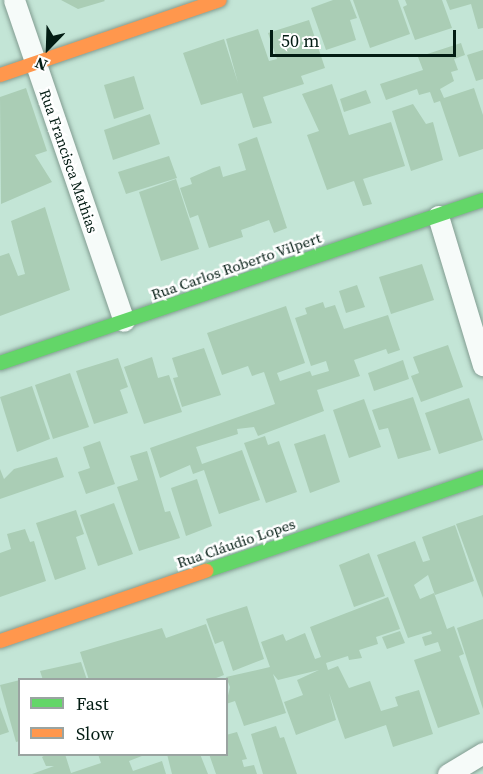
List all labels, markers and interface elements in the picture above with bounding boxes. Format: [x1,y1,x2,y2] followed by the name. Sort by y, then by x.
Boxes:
[18,18,78,78] north arrow
[273,18,459,56] scale bar
[281,28,319,53] text: 50 m
[31,52,51,77] text: N
[36,87,102,235] street label: Rua Francisca Mathias
[149,228,323,304] street label: Rua Carlos Roberto Vilpert
[174,514,298,572] street label: Rua Cláudio Lopes
[18,678,228,756] legend
[76,691,109,716] text: Fast
[76,721,114,746] text: Slow

